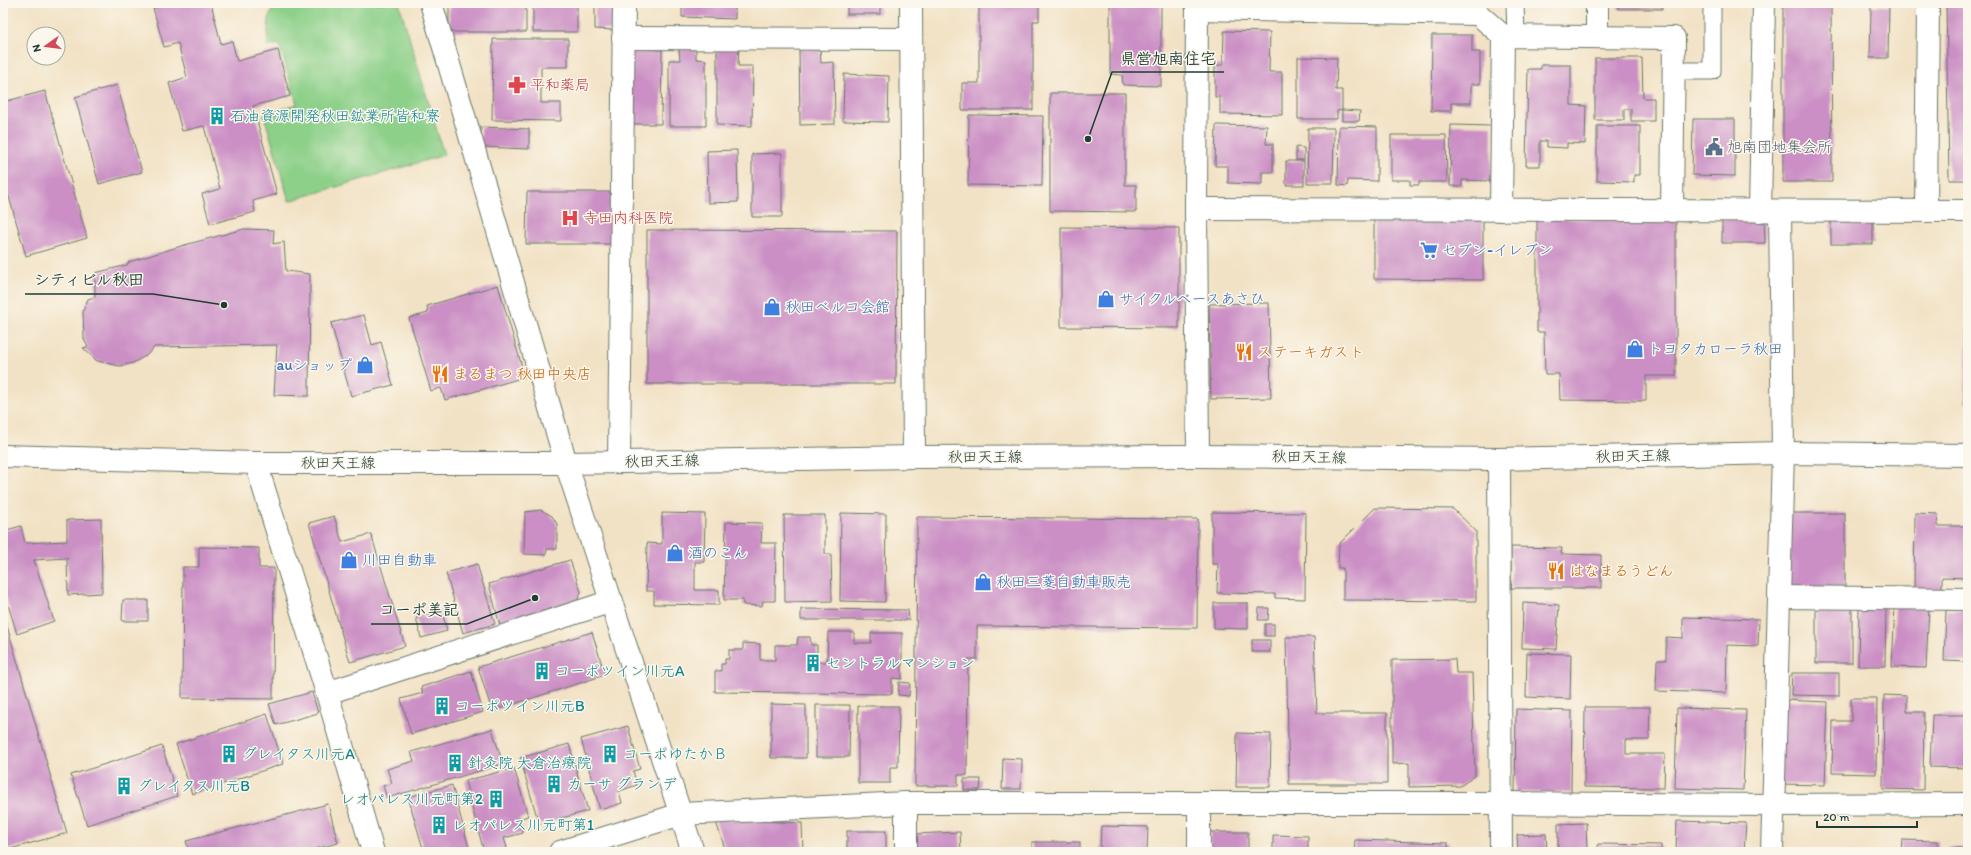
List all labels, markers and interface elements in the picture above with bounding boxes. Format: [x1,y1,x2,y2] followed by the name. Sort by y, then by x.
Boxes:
[26,26,66,66] north arrow
[30,43,44,53] text: N
[1112,44,1224,72] callout: 県営旭南住宅
[1120,49,1216,68] text: 県営旭南住宅
[507,75,527,95] pharmacy icon: 平和薬局
[530,76,590,94] place label: 平和薬局
[207,106,227,126] building icon: 石油資源開発秋田鉱業所皆和寮
[230,107,440,125] place label: 石油資源開発秋田鉱業所皆和寮
[1704,137,1724,157] public building icon: 旭南団地集会所
[1727,138,1832,156] place label: 旭南団地集会所
[560,208,580,228] hospital icon: 寺田内科医院
[583,209,673,227] place label: 寺田内科医院
[1419,240,1439,260] supermarket icon: セブン-イレブン
[1442,241,1553,259] place label: セブン-イレブン
[25,266,153,294] callout: シティビル秋田
[34,270,144,289] text: シティビル秋田
[1096,289,1116,309] shop icon: サイクルベースあさひ
[1119,290,1265,308] place label: サイクルベースあさひ
[762,297,782,317] shop icon: 秋田ベルコ会館
[785,298,890,316] place label: 秋田ベルコ会館
[1625,339,1645,359] shop icon: トヨタカローラ秋田
[1648,340,1783,358] place label: トヨタカローラ秋田
[1234,342,1254,362] restaurant icon: ステーキガスト
[1257,343,1364,361] place label: ステーキガスト
[355,355,375,375] shop icon: auショップ
[277,356,352,374] place label: auショップ
[430,364,450,384] restaurant icon: まるまつ 秋田中央店
[453,365,591,383] place label: まるまつ 秋田中央店
[1595,446,1671,466] street label: 秋田天王線
[1271,447,1347,467] street label: 秋田天王線
[947,448,1023,466] street label: 秋田天王線
[624,451,700,471] street label: 秋田天王線
[300,454,376,472] street label: 秋田天王線
[665,543,685,563] shop icon: 酒のこん
[688,544,748,562] place label: 酒のこん
[339,550,359,570] shop icon: 川田自動車
[362,551,437,569] place label: 川田自動車
[1546,561,1566,581] restaurant icon: はなまるうどん
[1569,562,1674,580] place label: はなまるうどん
[973,572,993,592] shop icon: 秋田三菱自動車販売
[996,573,1131,591] place label: 秋田三菱自動車販売
[371,596,467,624] callout: コーポ美記
[379,600,459,619] text: コーポ美記
[803,653,823,673] building icon: セントラルマンション
[826,654,975,672] place label: セントラルマンション
[532,661,552,681] building icon: コーポツイン川元A
[555,662,685,680] place label: コーポツイン川元A
[432,696,452,716] building icon: コーポツイン川元B
[455,697,585,715] place label: コーポツイン川元B
[219,744,239,764] building icon: グレイタス川元A
[600,744,620,764] building icon: コーポゆたかＢ
[242,745,355,763] place label: グレイタス川元A
[623,745,728,763] place label: コーポゆたかＢ
[445,753,465,773] building icon: 針灸院 大倉治療院
[468,754,591,772] place label: 針灸院 大倉治療院
[544,774,564,794] building icon: カーサ グランデ
[567,775,677,793] place label: カーサ グランデ
[114,776,134,796] building icon: グレイタス川元B
[137,777,250,795] place label: グレイタス川元B
[486,789,506,809] building icon: レオパレス川元町第2
[340,790,483,808] place label: レオパレス川元町第2
[1817,803,1917,829] scale bar
[1823,810,1850,824] text: 20 m
[429,815,449,835] building icon: レオパレス川元町第1
[452,816,594,834] place label: レオパレス川元町第1

